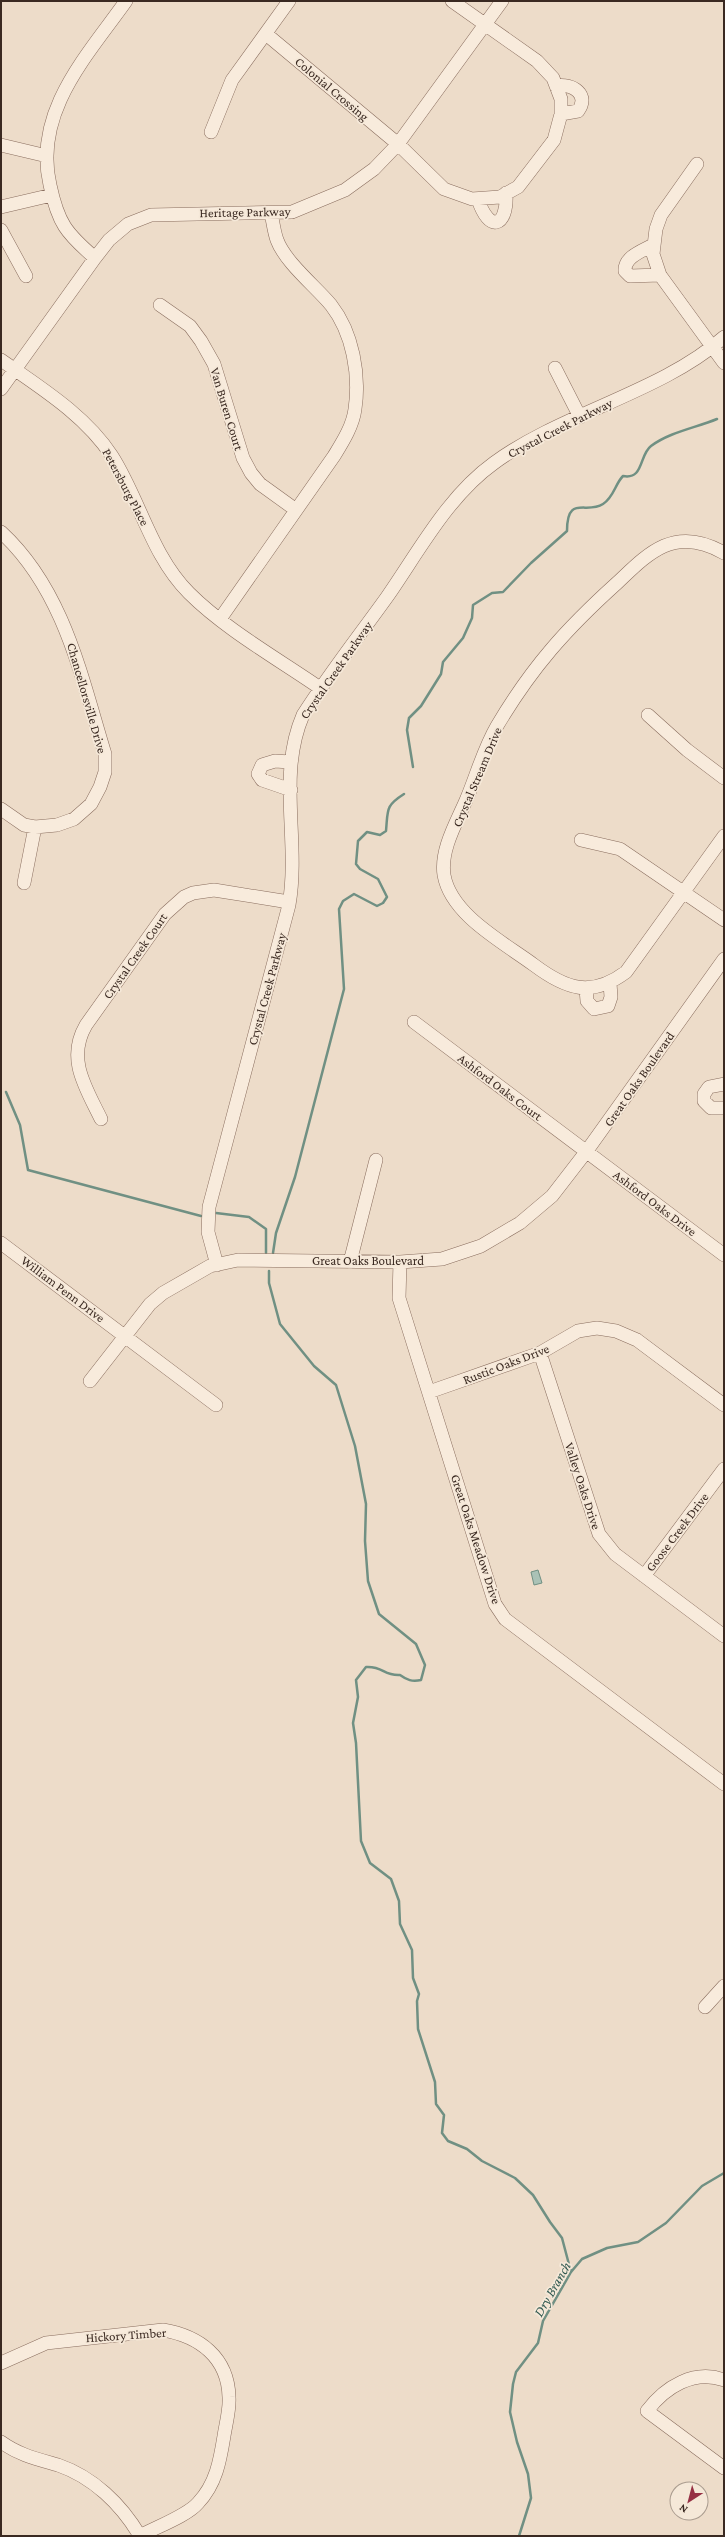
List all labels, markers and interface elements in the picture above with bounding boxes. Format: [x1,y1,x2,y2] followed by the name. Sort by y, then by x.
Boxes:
[292,54,372,125] street label: Colonial Crossing
[199,204,292,220] street label: Heritage Parkway
[207,366,247,453] street label: Van Buren Court
[505,395,616,461] street label: Crystal Creek Parkway
[99,446,153,528] street label: Petersburg Place
[297,617,376,722] street label: Crystal Creek Parkway
[64,641,110,755] street label: Chancellorsville Drive
[449,725,505,829] street label: Crystal Stream Drive
[100,910,171,1002] street label: Crystal Creek Court
[245,930,289,1047] street label: Crystal Creek Parkway
[601,1029,677,1129] street label: Great Oaks Boulevard
[455,1050,546,1124] street label: Ashford Oaks Court
[611,1167,700,1239] street label: Ashford Oaks Drive
[18,1253,108,1326] street label: William Penn Drive
[312,1253,424,1268] street label: Great Oaks Boulevard
[461,1341,552,1387] street label: Rustic Oaks Drive
[562,1441,604,1532] street label: Valley Oaks Drive
[448,1472,504,1606] street label: Great Oaks Meadow Drive
[643,1489,712,1574] street label: Goose Creek Drive
[530,2259,574,2319] water label: Dry Branch
[85,2325,167,2345] street label: Hickory Timber
[669,2481,709,2521] north arrow
[676,2502,690,2516] text: N

